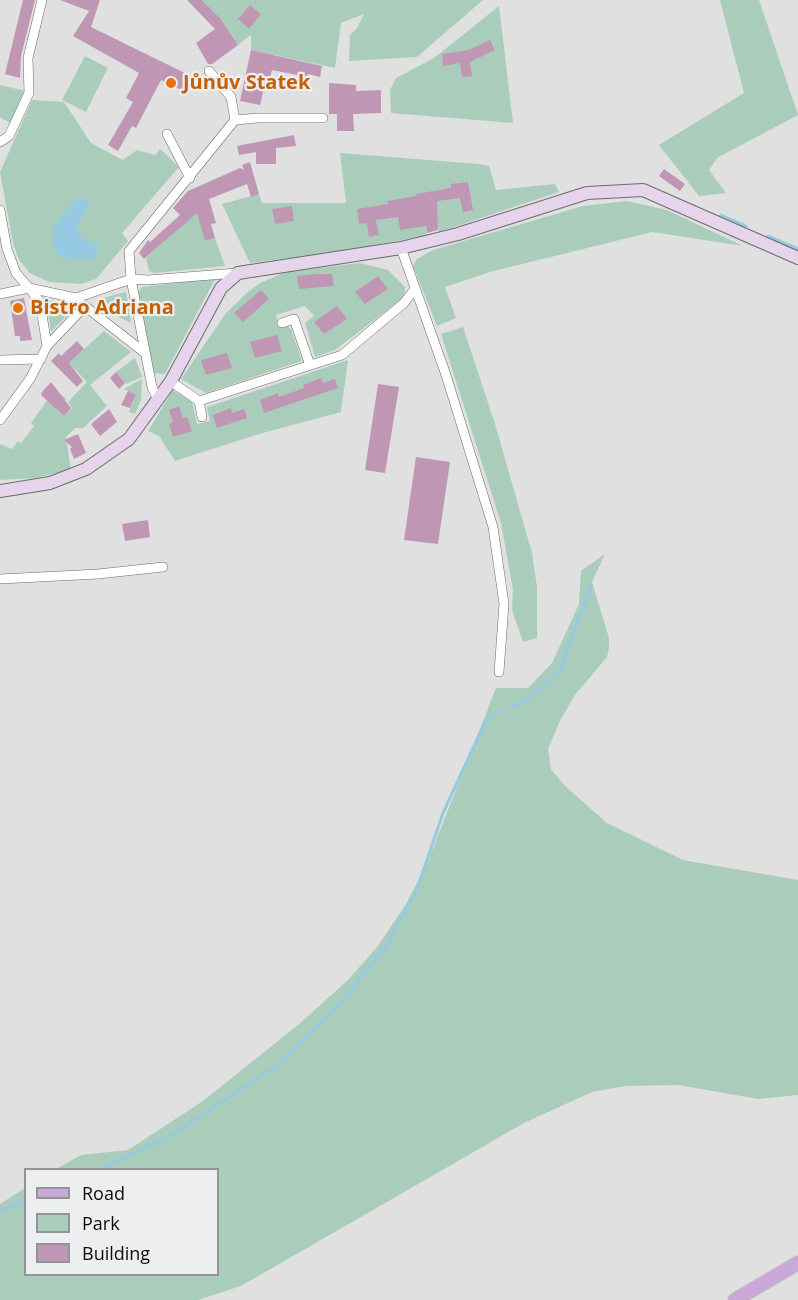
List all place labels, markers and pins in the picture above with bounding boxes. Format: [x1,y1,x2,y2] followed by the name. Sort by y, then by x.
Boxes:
[183,71,310,95] place label: Jůnův Statek
[164,76,178,90] marker: Jůnův Statek
[30,296,174,320] place label: Bistro Adriana
[11,301,25,315] marker: Bistro Adriana

